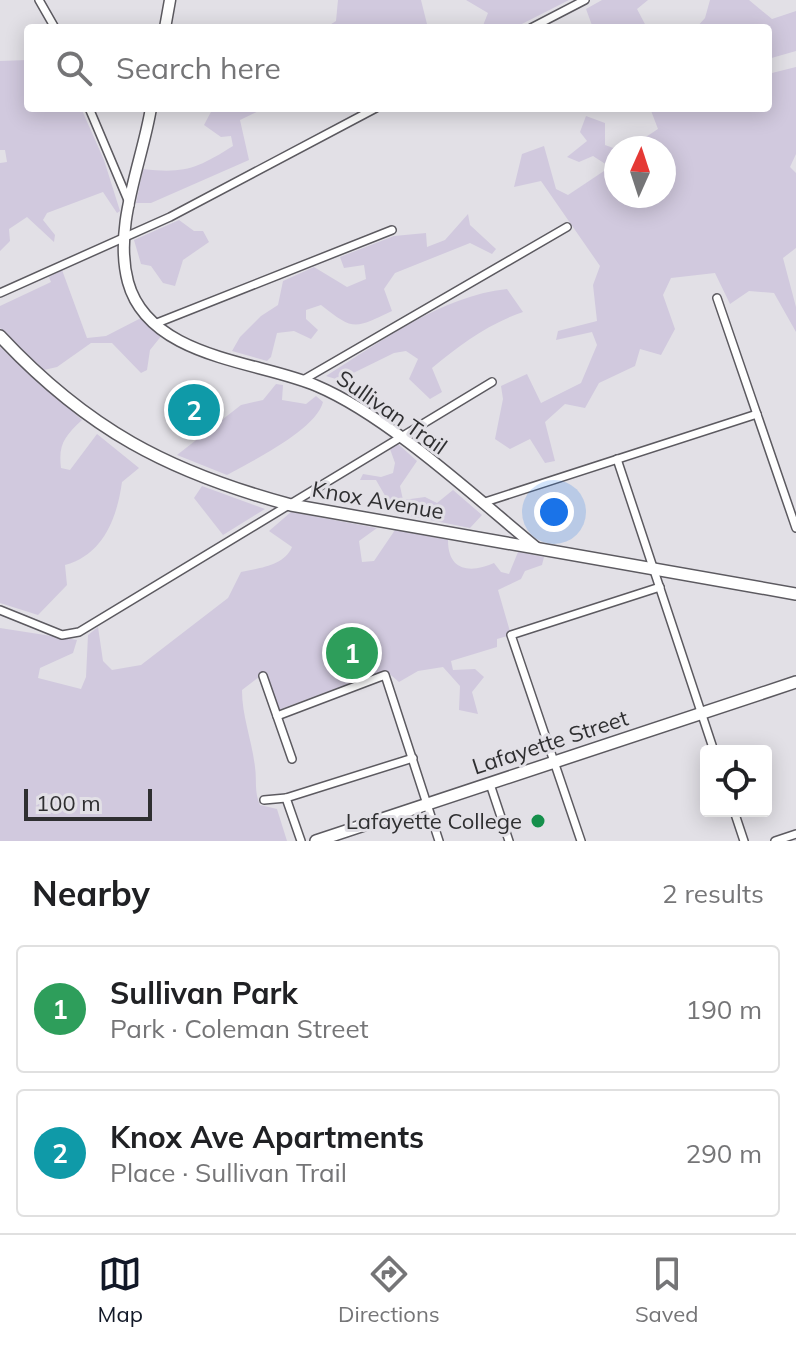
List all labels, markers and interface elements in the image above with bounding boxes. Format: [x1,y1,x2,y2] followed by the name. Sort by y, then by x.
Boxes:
[24,24,772,112] search box
[52,46,96,90] icon: search
[116,49,281,87] text: Search here
[604,136,676,208] north arrow
[331,364,453,460] street label: Sullivan Trail
[168,380,220,440] pin: 2
[310,475,446,525] street label: Knox Avenue
[534,492,574,532] your location
[326,623,378,683] pin: 1
[468,703,632,780] street label: Lafayette Street
[700,745,772,817] map controls
[700,745,772,817] button: locate
[24,785,152,821] scale bar
[36,789,101,817] text: 100 m
[346,807,522,835] place label: Lafayette College
[529,812,547,830] marker: Lafayette College
[32,872,150,915] text: Nearby
[662,877,764,910] text: 2 results
[110,974,298,1012] text: Sullivan Park
[52,993,68,1026] text: 1
[686,993,762,1026] text: 190 m
[110,1012,369,1045] text: Park · Coleman Street
[110,1118,424,1156] text: Knox Ave Apartments
[52,1137,68,1170] text: 2
[686,1137,762,1170] text: 290 m
[110,1156,347,1189] text: Place · Sullivan Trail
[98,1252,143,1328] tab: Map
[338,1252,440,1328] tab: Directions
[635,1252,698,1328] tab: Saved

